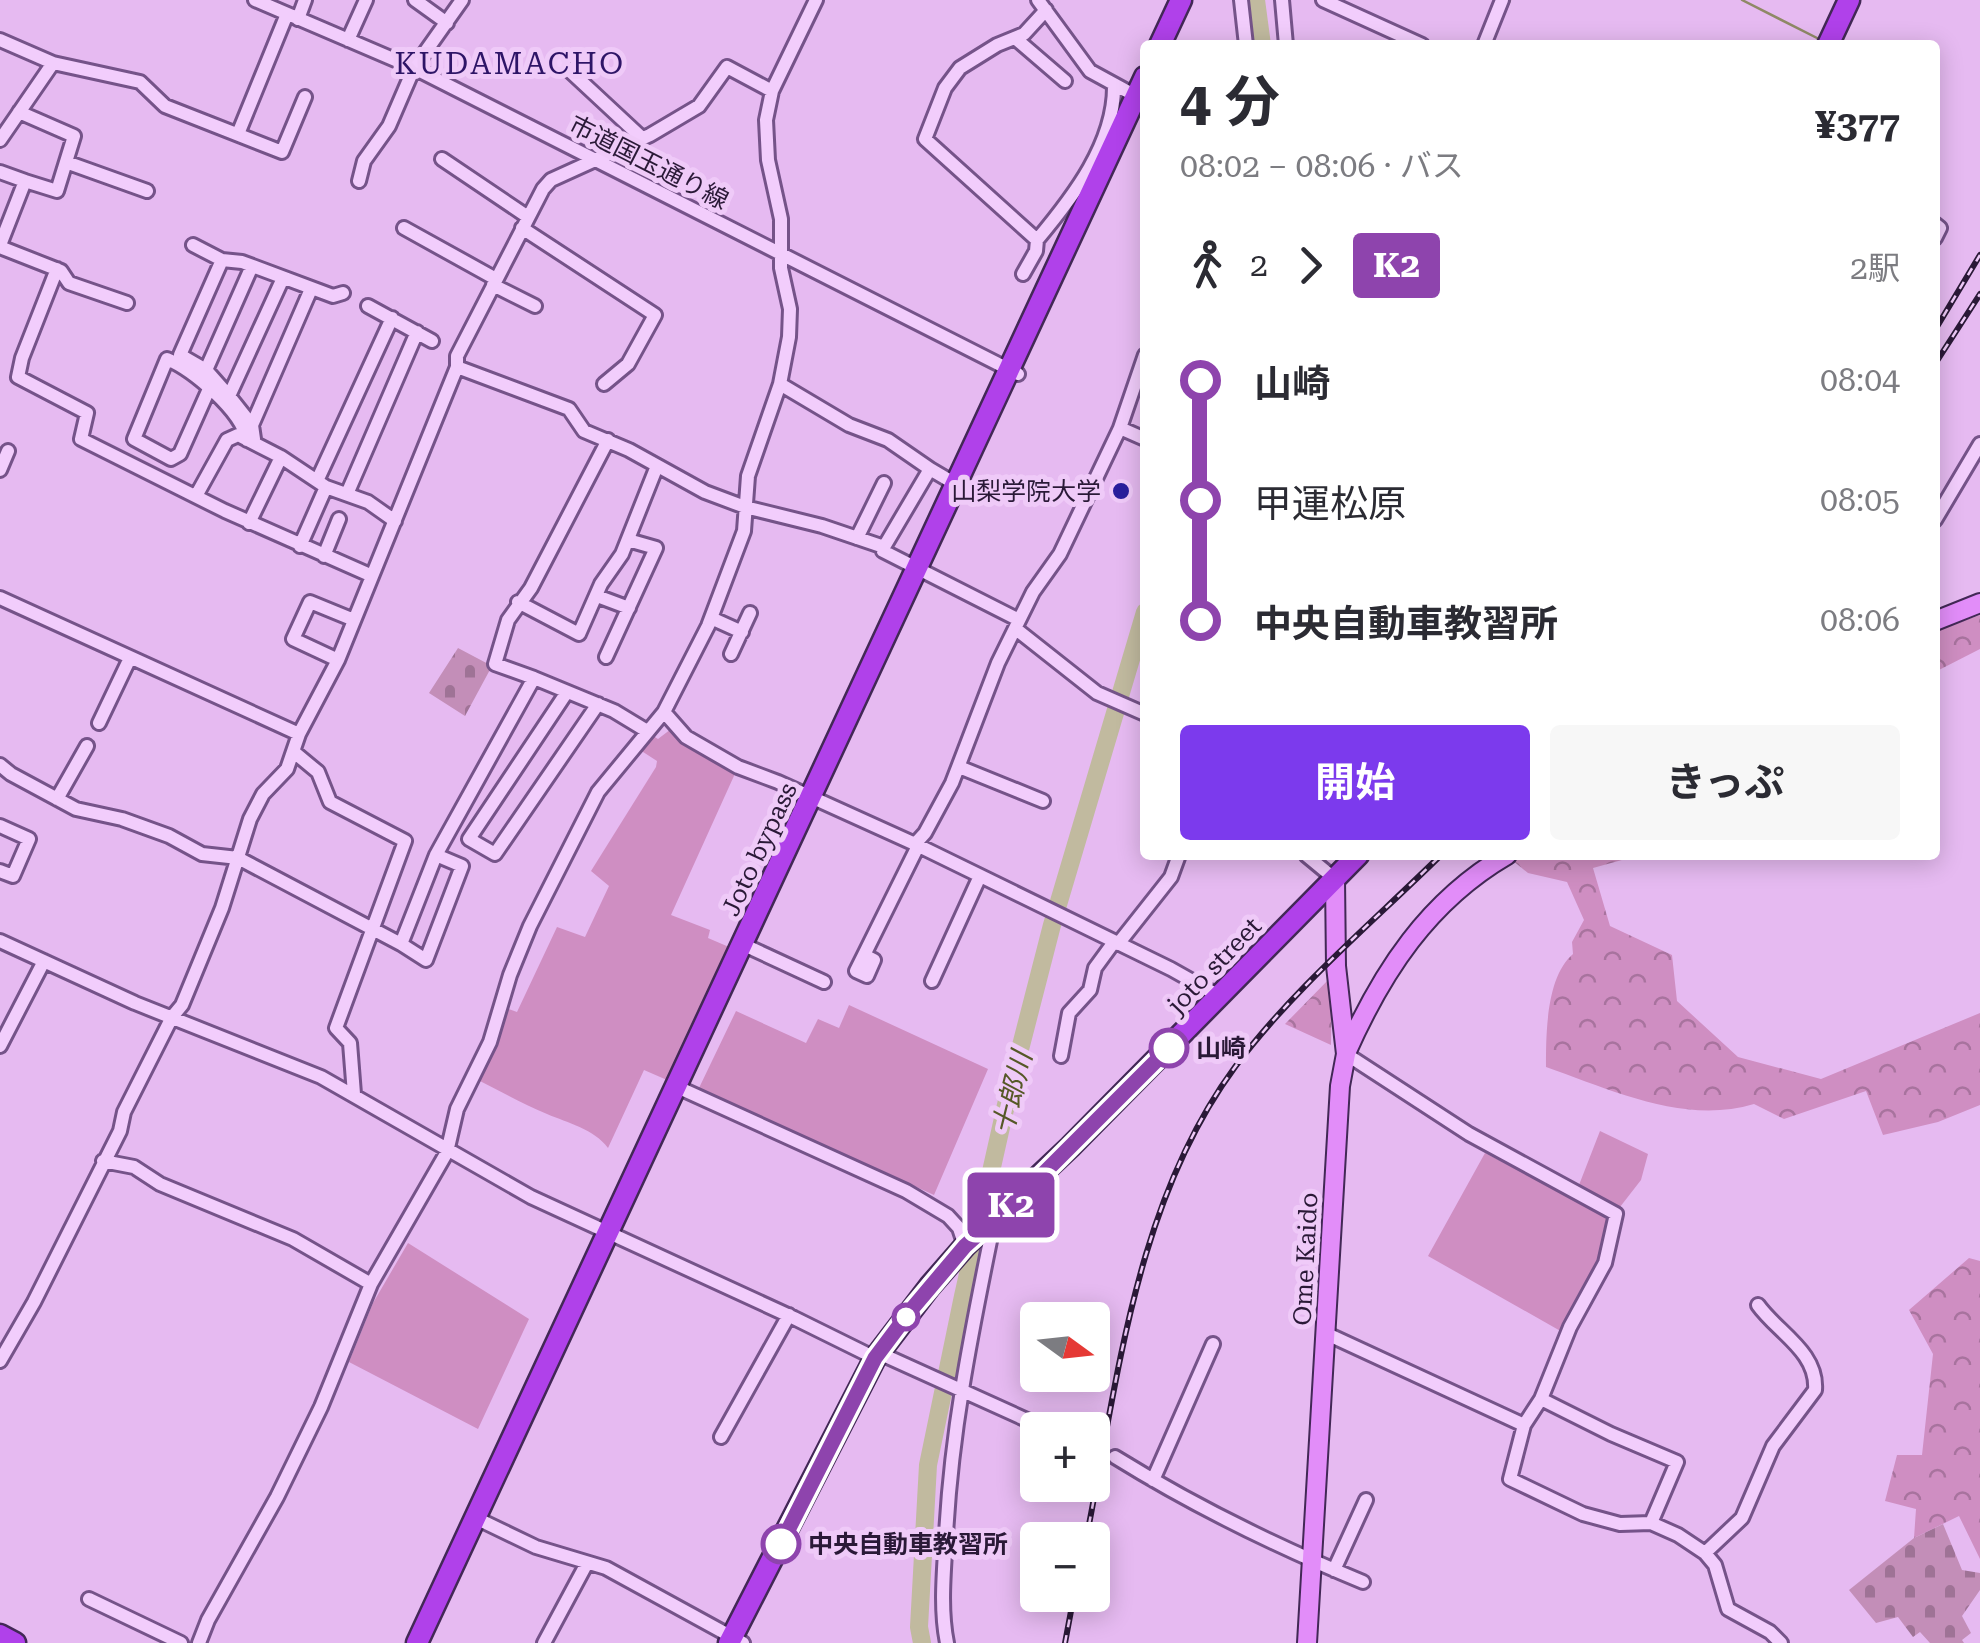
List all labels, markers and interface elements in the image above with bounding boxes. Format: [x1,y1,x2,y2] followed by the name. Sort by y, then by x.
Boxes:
[395,46,625,81] district label: KUDAMACHO
[1180,70,1280,134] text: 4 分
[1815,103,1900,147] text: ¥377
[564,110,733,215] street label: 市道国玉通り線
[1180,147,1464,185] text: 08:02 – 08:06 · バス
[1180,238,1235,293] icon: walk
[1283,238,1338,293] icon: forward
[1373,245,1420,286] text: K2
[1250,246,1268,284] text: 2
[1850,249,1900,287] text: 2駅
[1820,361,1900,399] text: 08:04
[1254,362,1330,406] text: 山崎
[951,477,1101,506] place label: 山梨学院大学
[1110,480,1132,502] marker: 山梨学院大学
[1820,481,1900,519] text: 08:05
[1254,482,1406,526] text: 甲運松原
[1820,601,1900,639] text: 08:06
[1254,602,1558,646] text: 中央自動車教習所
[1180,725,1530,840] button: 開始
[1550,725,1900,840] button: きっぷ
[716,778,803,920] street label: Joto bypass
[1160,912,1267,1021] street label: joto street
[1150,1029,1188,1067] marker: 山崎
[1196,1034,1246,1063] place label: 山崎
[986,1045,1039,1138] water label: 十郎川
[966,1172,1056,1238] line badge: K2
[987,1185,1035,1226] text: K2
[1288,1192,1323,1326] street label: Ome Kaido
[1020,1302,1110,1392] north arrow
[1020,1302,1110,1612] map controls
[893,1304,919,1330] unlabelled marker
[1020,1412,1110,1502] button: +
[1020,1522,1110,1612] button: −
[762,1525,800,1563] marker: 中央自動車教習所
[808,1530,1008,1559] place label: 中央自動車教習所

